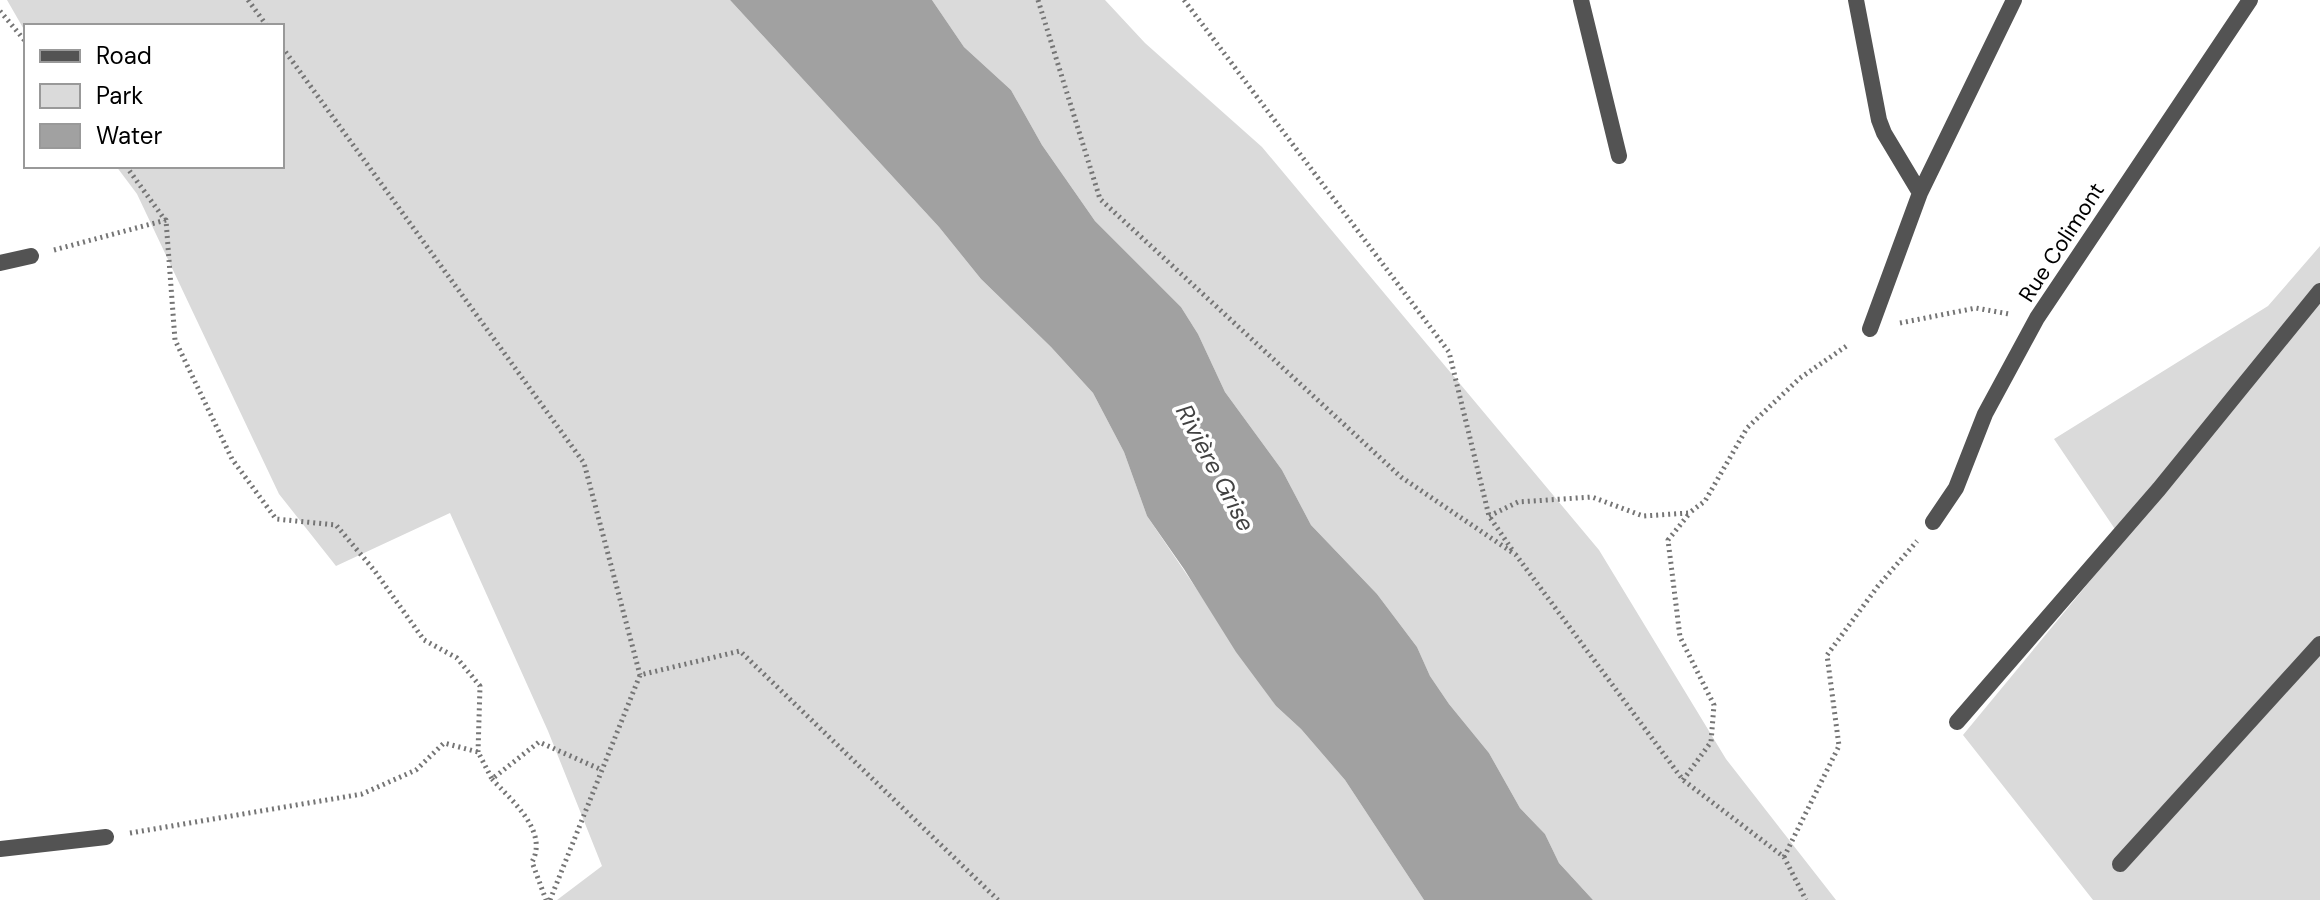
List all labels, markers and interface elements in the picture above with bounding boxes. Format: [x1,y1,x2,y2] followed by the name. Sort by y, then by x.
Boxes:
[24,24,284,168] legend
[96,40,152,71] text: Road
[96,80,143,111] text: Park
[96,120,162,151] text: Water
[2012,177,2111,308] street label: Rue Colimont
[1169,399,1262,537] water label: Rivière Grise

